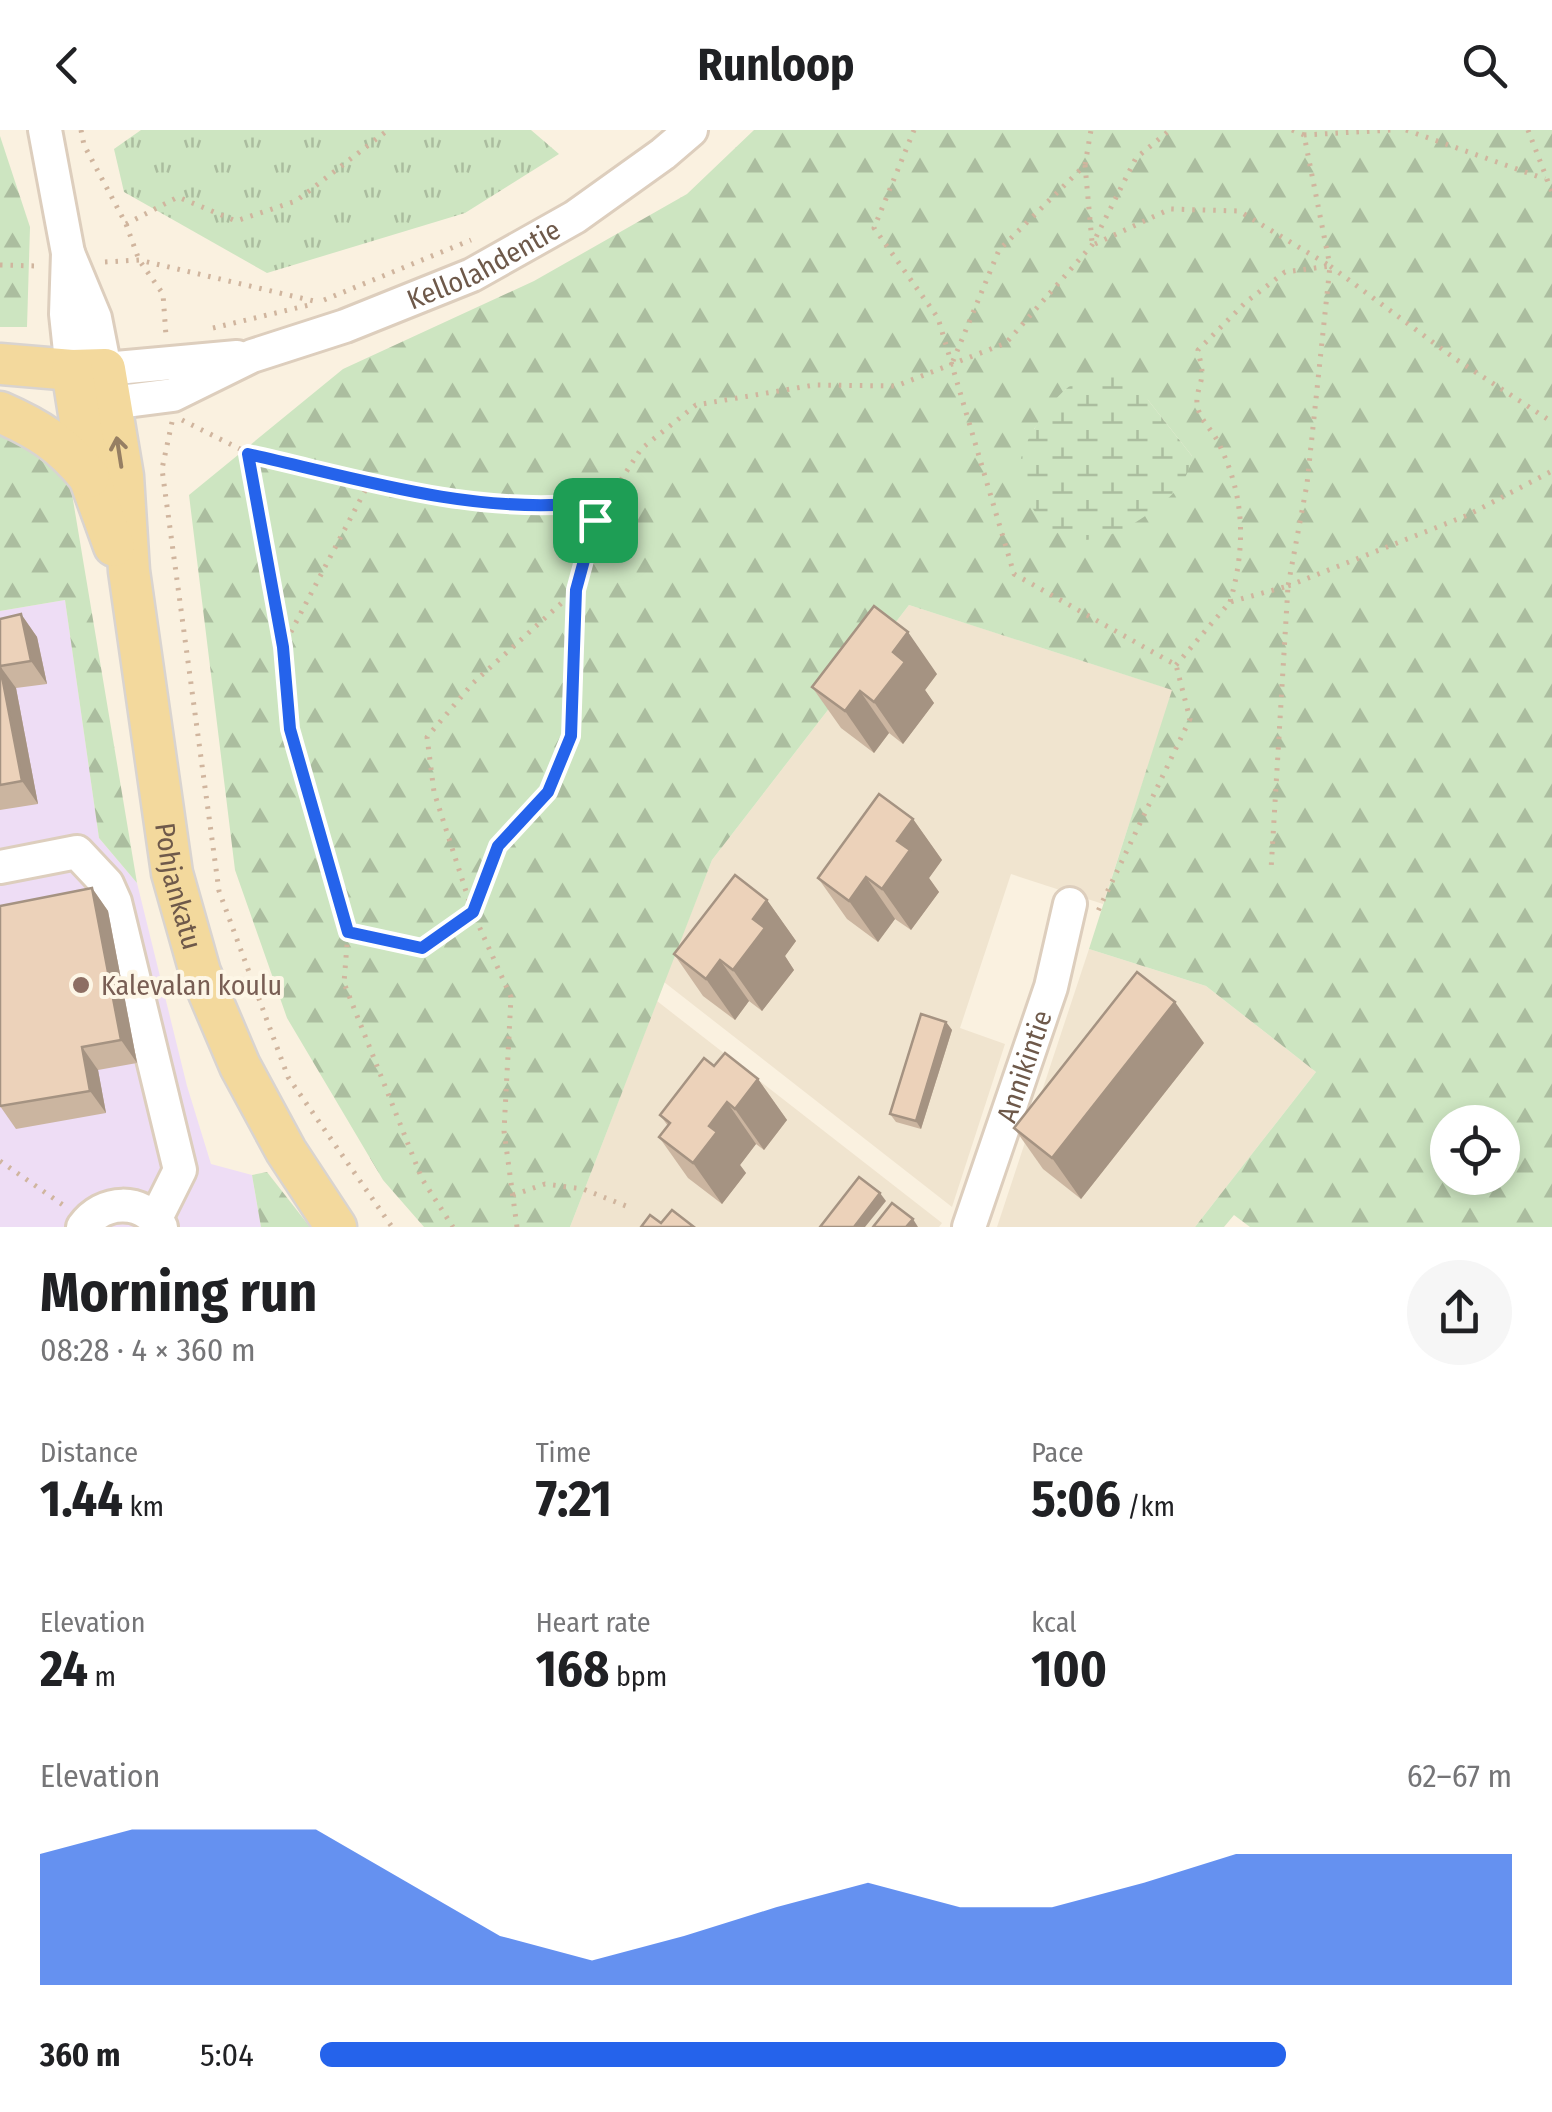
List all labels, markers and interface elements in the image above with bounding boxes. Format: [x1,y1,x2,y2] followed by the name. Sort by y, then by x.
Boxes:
[40,38,95,93] icon: back
[698,38,854,92] text: Runloop
[1457,38,1512,93] icon: search
[402,213,566,316] street label: Kellolahdentie
[109,436,128,469] one-way arrow
[553,478,638,563] pin
[568,493,623,548] icon: arrive
[148,821,209,953] street label: Pohjankatu
[101,969,282,1002] place label: Kalevalan koulu
[70,974,92,996] marker: Kalevalan koulu
[990,1006,1059,1127] street label: Annikintie
[1430,1105,1520,1195] map controls
[1430,1105,1520,1195] button: locate
[40,1260,317,1326] text: Morning run
[1407,1260,1512,1365] button: share
[40,1331,256,1369] text: 08:28 · 4 × 360 m
[40,1436,138,1469] text: Distance
[536,1436,591,1469] text: Time
[1031,1436,1084,1469] text: Pace
[40,1469,123,1529] text: 1.44
[536,1469,612,1529] text: 7:21
[1031,1469,1121,1529] text: 5:06
[123,1490,164,1523] text: km
[1121,1490,1175,1523] text: /km
[40,1606,145,1639] text: Elevation
[536,1606,651,1639] text: Heart rate
[1031,1606,1077,1639] text: kcal
[40,1639,88,1699] text: 24
[536,1639,609,1699] text: 168
[1031,1639,1107,1699] text: 100
[88,1660,116,1693] text: m
[609,1660,667,1693] text: bpm
[40,1757,160,1795] text: Elevation
[1407,1757,1512,1795] text: 62–67 m
[40,2036,120,2074] text: 360 m
[200,2036,254,2074] text: 5:04

